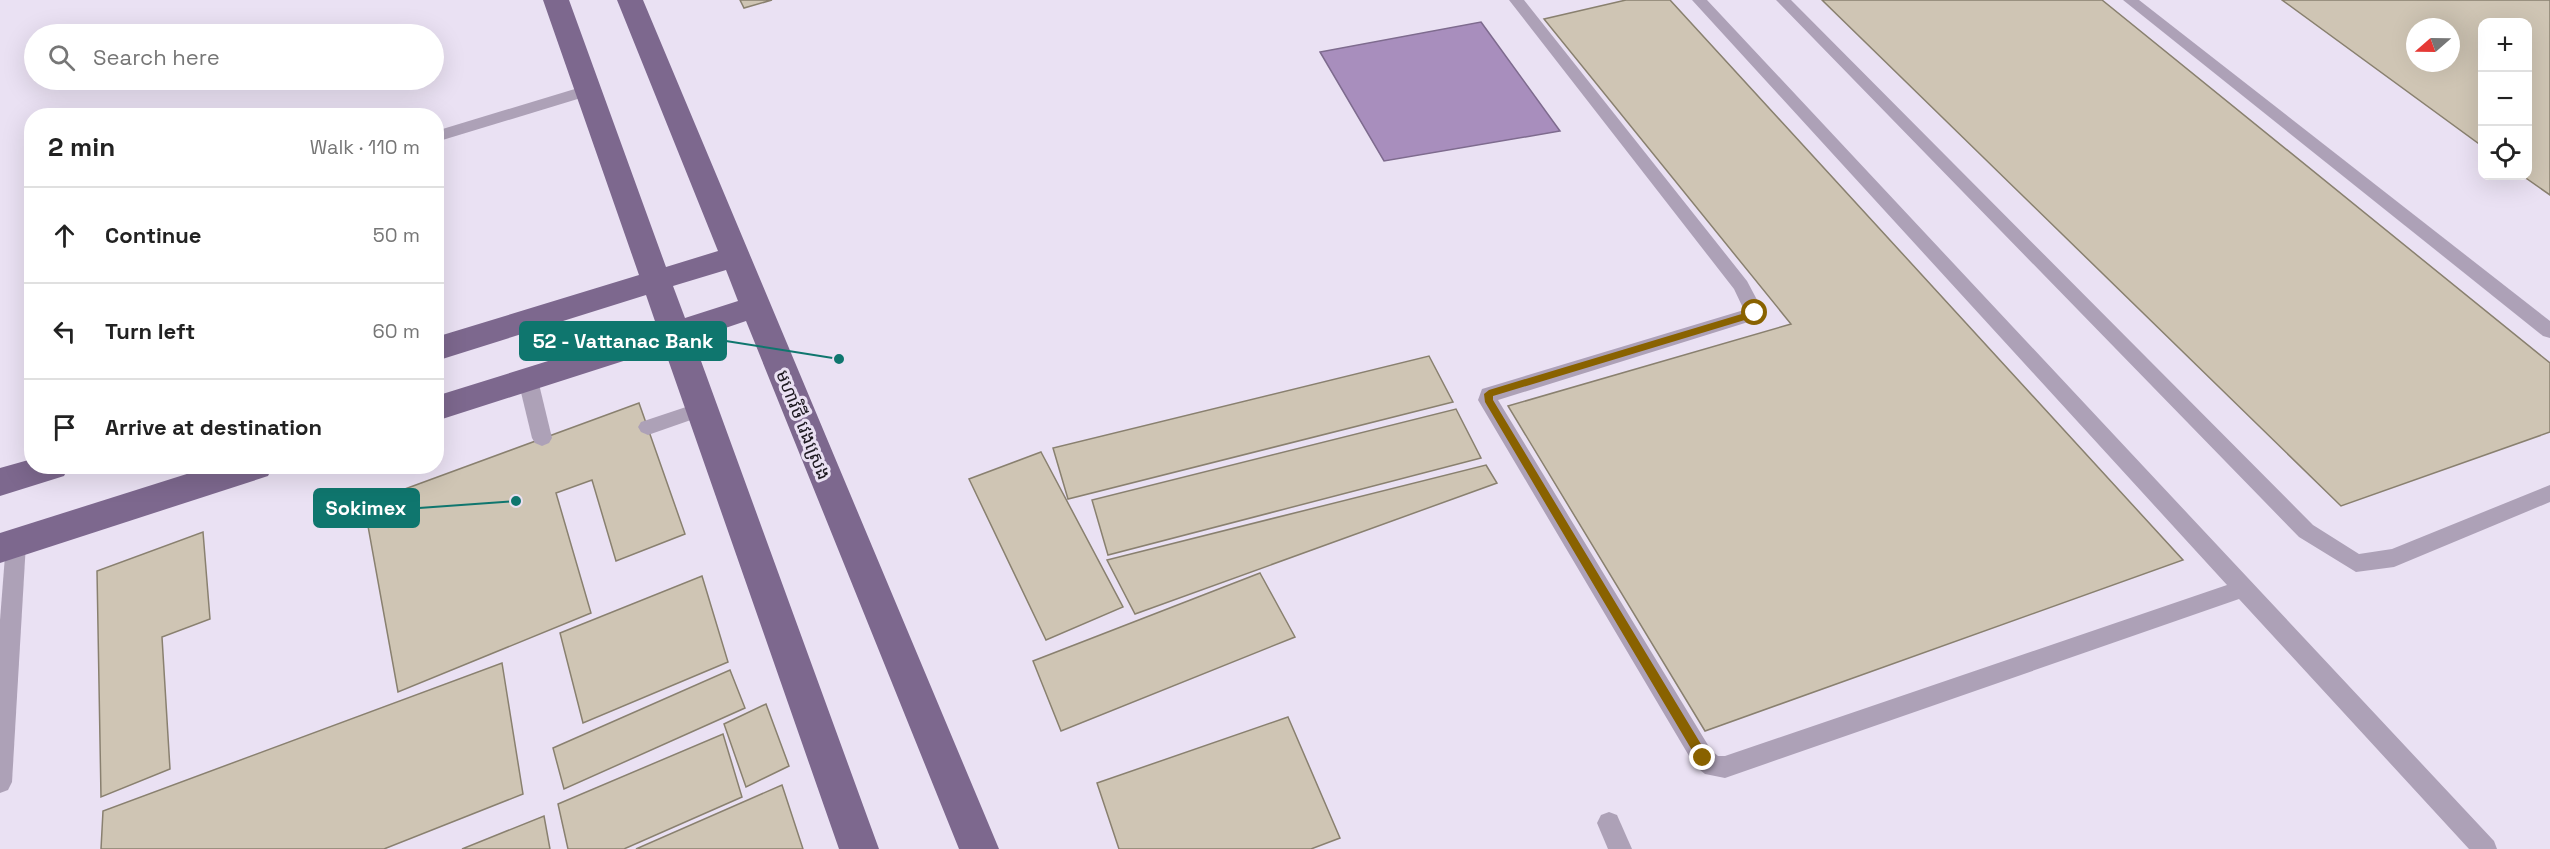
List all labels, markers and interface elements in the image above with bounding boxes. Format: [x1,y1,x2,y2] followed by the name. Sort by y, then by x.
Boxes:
[2406,18,2460,72] north arrow
[2478,18,2532,180] map controls
[2478,18,2532,72] button: +
[24,24,444,90] search box
[45,41,78,74] icon: search
[93,43,220,71] text: Search here
[2478,72,2532,126] button: −
[2478,126,2532,180] button: locate
[48,130,115,164] text: 2 min
[310,134,420,160] text: Walk · 110 m
[48,219,81,252] icon: ahead
[105,221,201,249] text: Continue
[373,222,420,248] text: 50 m
[1741,299,1767,325] route start
[48,315,81,348] icon: left
[105,317,195,345] text: Turn left
[373,318,420,344] text: 60 m
[520,322,726,360] callout: 52 - Vattanac Bank
[533,328,713,354] text: 52 - Vattanac Bank
[771,367,836,483] street label: មហាវិថី វេងស្រេង
[48,411,81,444] icon: arrive
[105,413,322,441] text: Arrive at destination
[314,489,419,527] callout: Sokimex
[326,495,407,521] text: Sokimex
[1689,744,1715,770] route end

